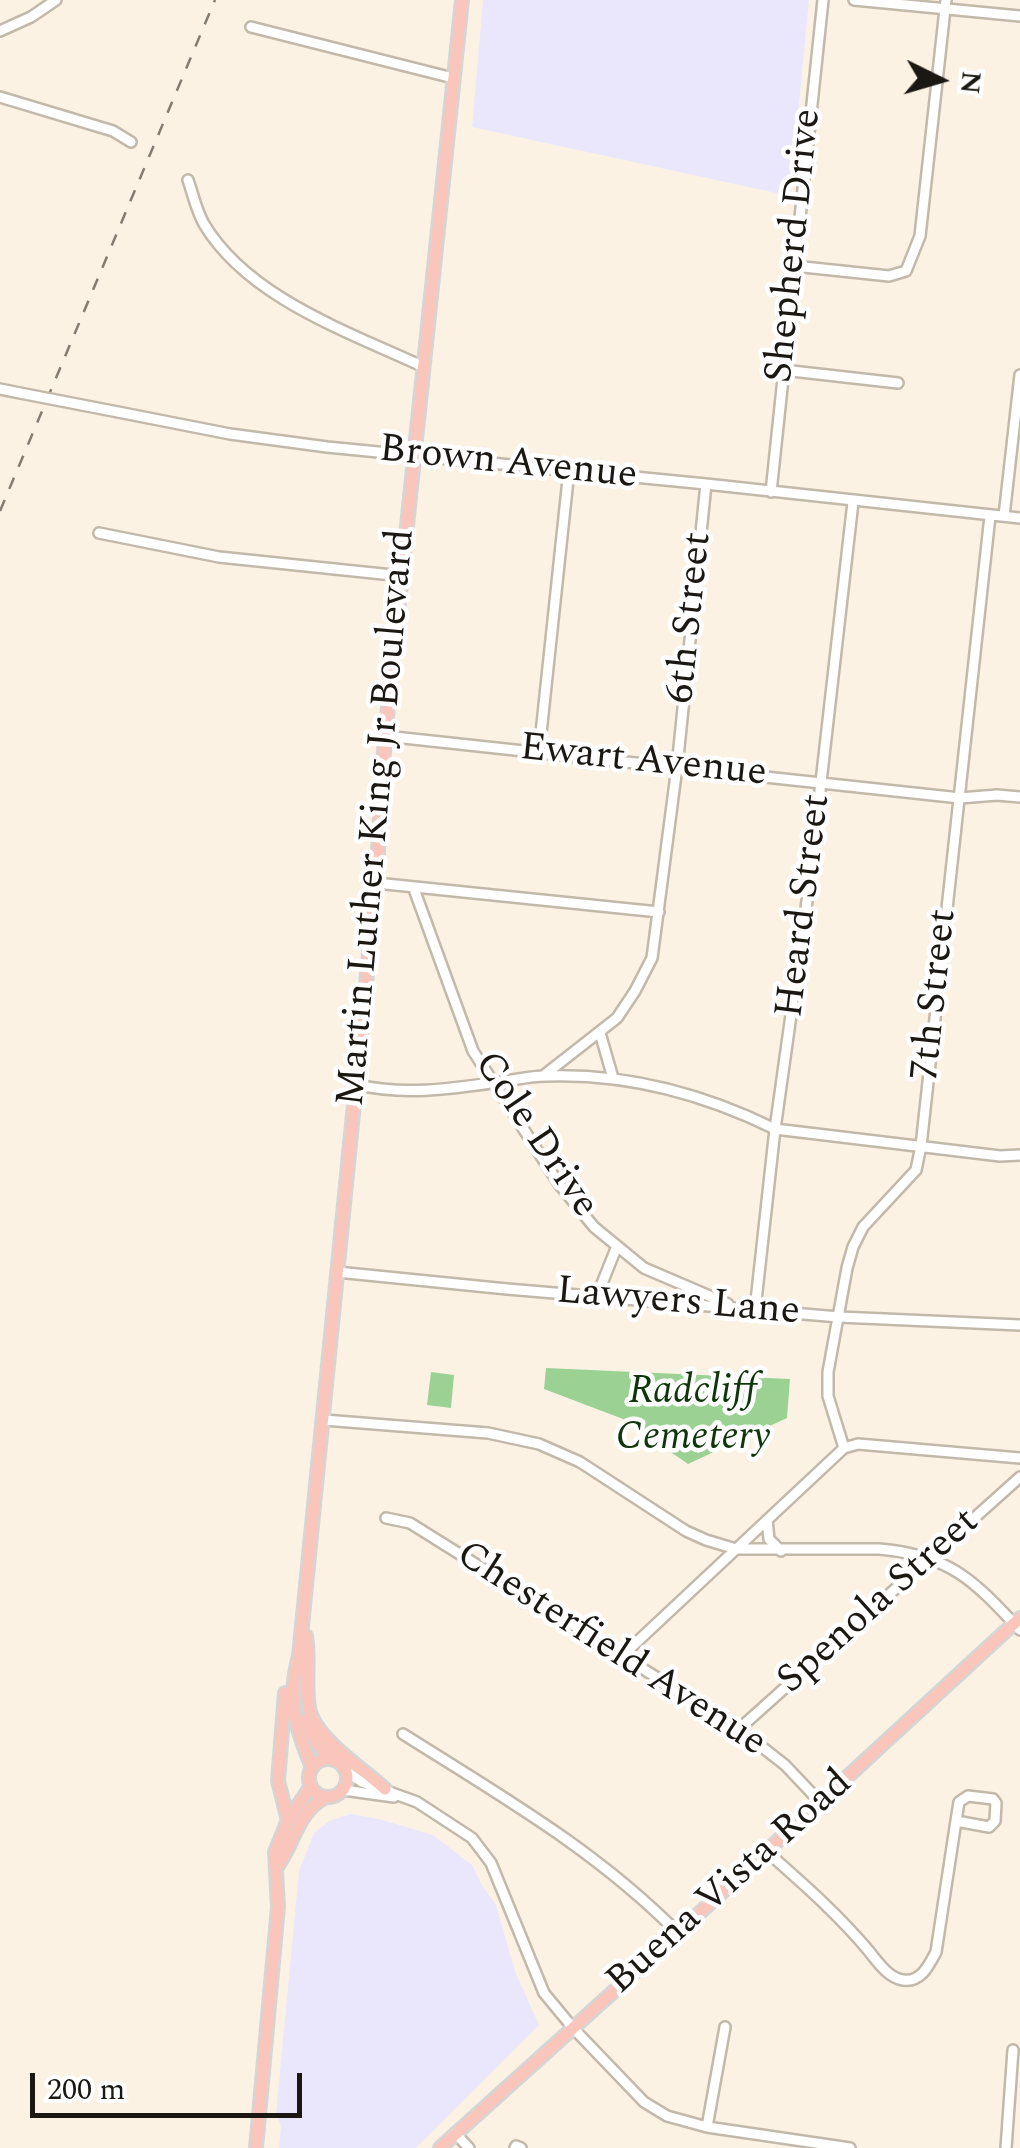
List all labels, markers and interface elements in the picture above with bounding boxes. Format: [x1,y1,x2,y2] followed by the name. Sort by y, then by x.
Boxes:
[890,30,990,130] north arrow
[948,69,993,96] text: N
[758,107,834,385] street label: Shepherd Drive
[377,428,639,502] street label: Brown Avenue
[330,527,428,1109] street label: Martin Luther King Jr Boulevard
[659,530,725,706] street label: 6th Street
[517,726,769,800] street label: Ewart Avenue
[768,792,844,1020] street label: Heard Street
[904,907,970,1083] street label: 7th Street
[461,1044,607,1228] street label: Cole Drive
[554,1269,802,1339] street label: Lawyers Lane
[616,1370,770,1464] park label: Radcliff Cemetery
[769,1500,991,1706] street label: Spenola Street
[446,1533,774,1769] street label: Chesterfield Avenue
[598,1761,864,2007] street label: Buena Vista Road
[35,2053,308,2115] scale bar
[47,2067,125,2113] text: 200 m

